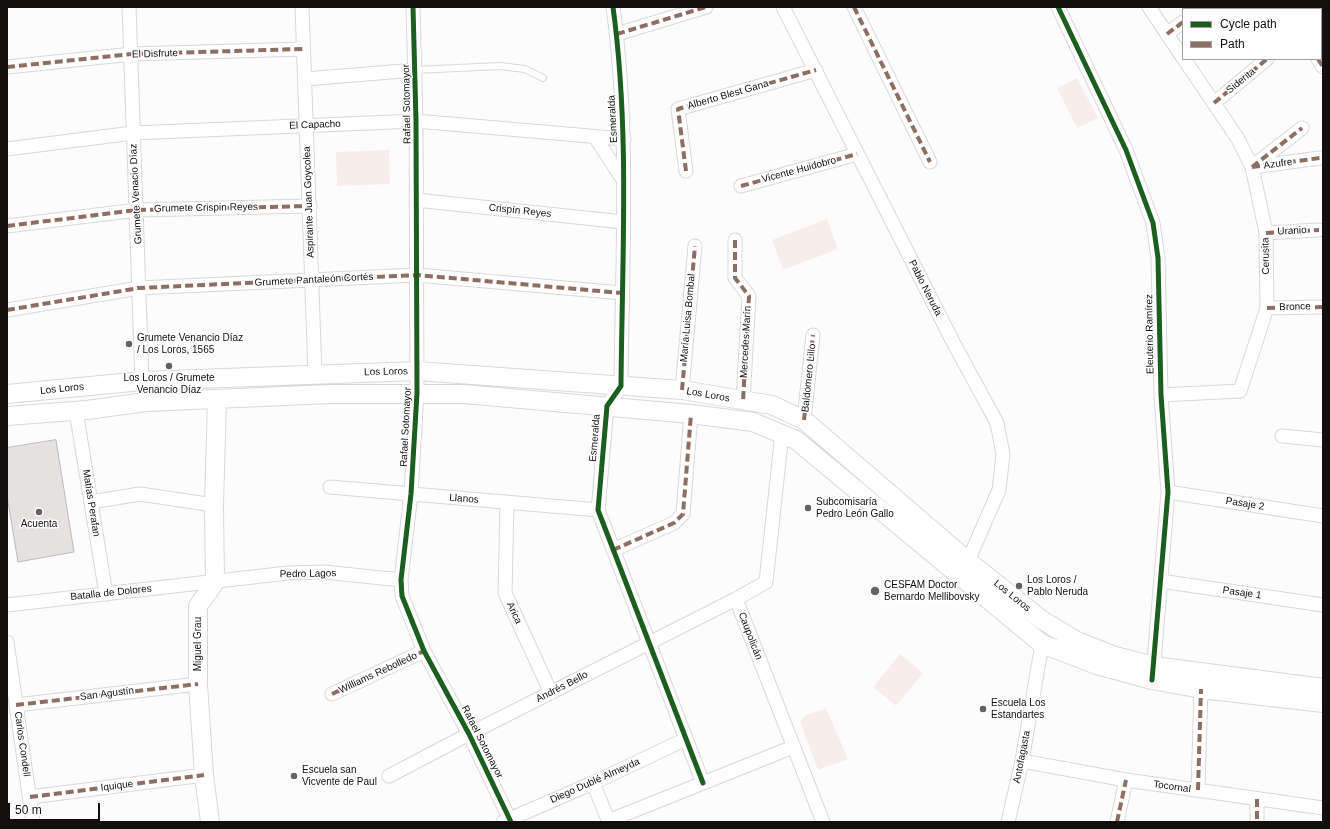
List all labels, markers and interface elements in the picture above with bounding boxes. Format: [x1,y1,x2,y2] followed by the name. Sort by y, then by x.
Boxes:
[1182,8,1322,60] legend
[1220,17,1277,31] text: Cycle path
[1220,37,1245,51] text: Path
[132,47,178,61] street label: El Disfrute
[400,64,414,144] street label: Rafael Sotomayor
[1224,66,1258,96] street label: Siderita
[686,78,770,112] street label: Alberto Blest Gana
[606,95,620,143] street label: Esmeralda
[289,118,341,132] street label: El Capacho
[127,143,145,245] street label: Grumete Venacio Díaz
[301,146,317,258] street label: Aspirante Juan Goycolea
[760,154,838,186] street label: Vicente Huidobro
[1263,156,1293,172] street label: Azufre
[154,201,258,215] street label: Grumete Crispin Reyes
[488,202,552,220] street label: Crispín Reyes
[1277,224,1307,238] street label: Uranio
[1260,237,1272,275] street label: Cerusita
[906,258,944,318] street label: Pablo Neruda
[254,271,374,289] street label: Grumete Pantaleón Cortés
[678,273,698,363] street label: María Luisa Bombal
[1143,294,1157,374] street label: Eleuterio Ramírez
[1279,300,1311,314] street label: Bronce
[738,306,754,378] street label: Mercedes Marín
[137,332,243,356] place label: Grumete Venancio Díaz / Los Loros, 1565
[124,339,134,349] marker: Grumete Venancio Díaz / Los Loros, 1565
[799,343,819,413] street label: Baldomero Lillo
[164,361,174,371] marker: Los Loros / Grumete Venancio Díaz
[364,366,408,378] street label: Los Loros
[123,372,215,396] place label: Los Loros / Grumete Venancio Díaz
[40,381,84,397] street label: Los Loros
[685,385,731,405] street label: Los Loros
[398,387,414,467] street label: Rafael Sotomayor
[587,414,603,462] street label: Esmeralda
[80,469,102,537] street label: Matías Perafan
[449,492,479,506] street label: Llanos
[1225,495,1265,513] street label: Pasaje 2
[816,496,894,520] place label: Subcomisaría Pedro León Gallo
[803,503,813,513] marker: Subcomisaría Pedro León Gallo
[34,507,44,517] marker: Acuenta
[21,518,57,530] place label: Acuenta
[280,568,336,580] street label: Pedro Lagos
[1027,574,1088,598] place label: Los Loros / Pablo Neruda
[991,578,1033,614] street label: Los Loros
[884,579,980,602] place label: CESFAM Doctor Bernardo Mellibovsky
[1014,581,1024,591] marker: Los Loros / Pablo Neruda
[70,583,152,603] street label: Batalla de Dolores
[1222,584,1262,602] street label: Pasaje 1
[869,585,881,597] marker: CESFAM Doctor Bernardo Mellibovsky
[504,600,524,626] street label: Arica
[735,610,765,662] street label: Caupolicán
[192,617,204,671] street label: Miguel Grau
[337,650,419,696] street label: Williams Rebolledo
[534,669,590,705] street label: Andrés Bello
[79,685,135,703] street label: San Agustín
[991,697,1045,720] place label: Escuela Los Estandartes
[458,704,506,780] street label: Rafael Sotomayor
[978,704,988,714] marker: Escuela Los Estandartes
[11,711,33,777] street label: Carlos Condell
[1011,730,1033,784] street label: Antofagasta
[548,756,642,806] street label: Diego Dublé Almeyda
[302,764,377,788] place label: Escuela san Vicvente de Paul
[289,771,299,781] marker: Escuela san Vicvente de Paul
[100,778,134,794] street label: Iquique
[1152,778,1192,796] street label: Tocornal
[10,795,102,821] scale bar
[15,803,42,817] text: 50 m

